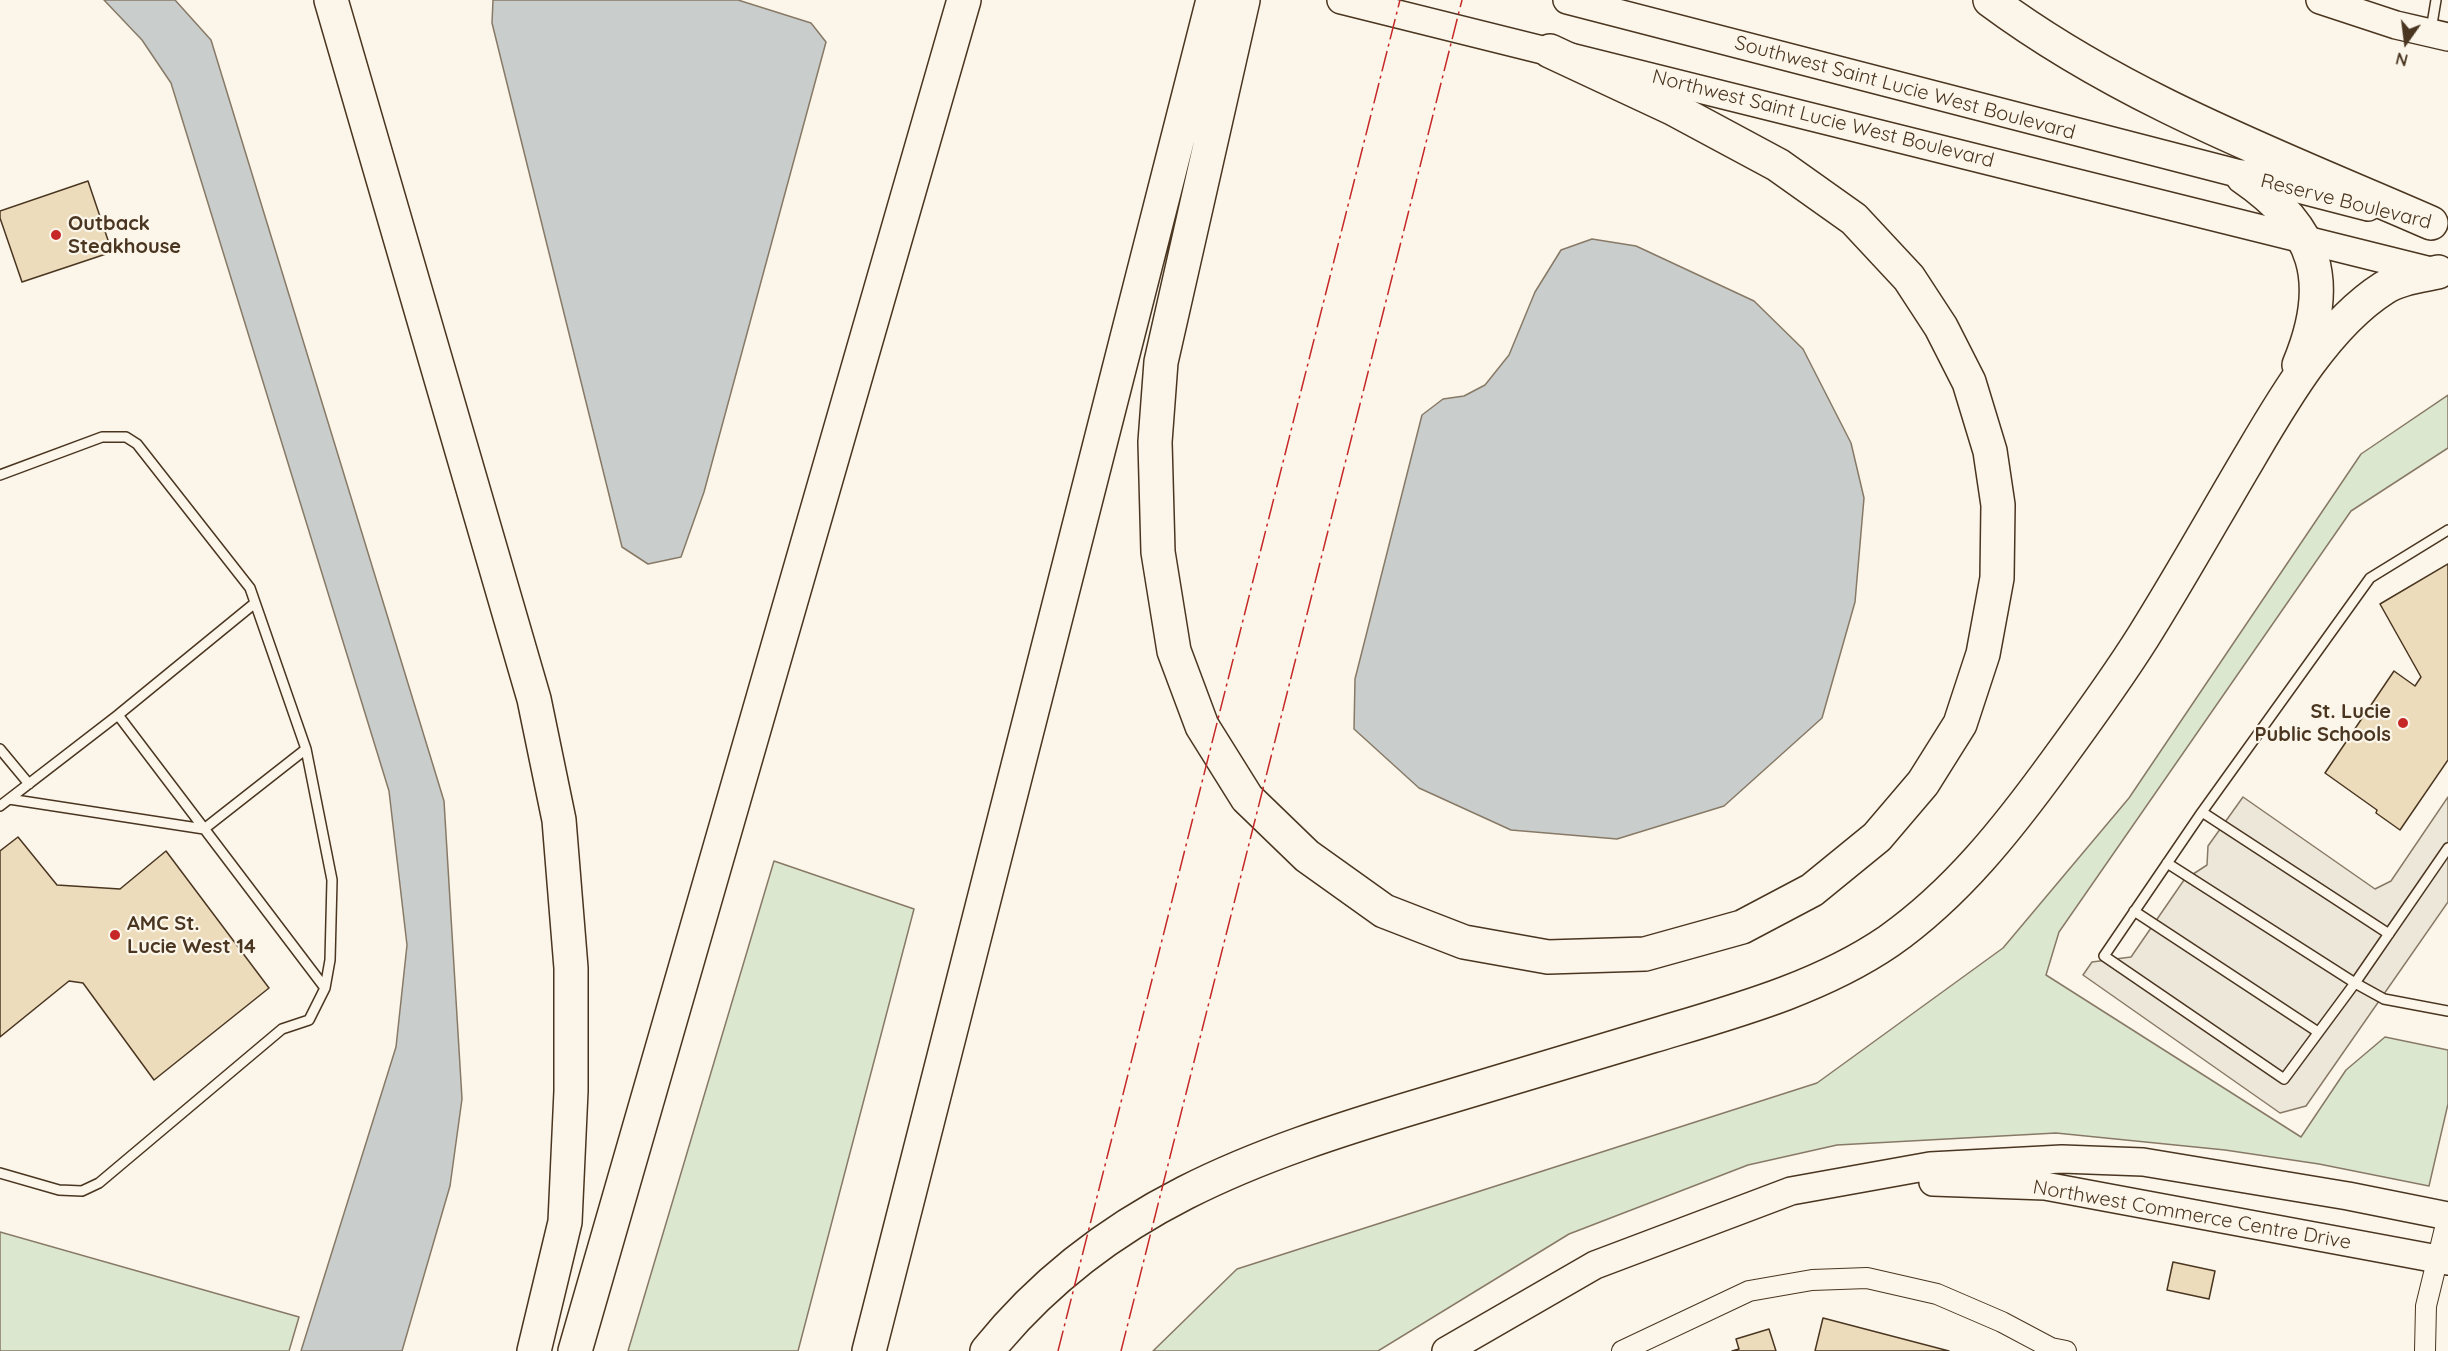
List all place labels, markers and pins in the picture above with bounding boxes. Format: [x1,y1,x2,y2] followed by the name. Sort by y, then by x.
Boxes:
[68,212,181,259] place label: Outback Steakhouse
[49,228,63,242] marker: Outback Steakhouse
[2255,700,2391,747] place label: St. Lucie Public Schools
[2396,716,2410,730] marker: St. Lucie Public Schools
[127,912,256,959] place label: AMC St. Lucie West 14
[108,928,122,942] marker: AMC St. Lucie West 14

